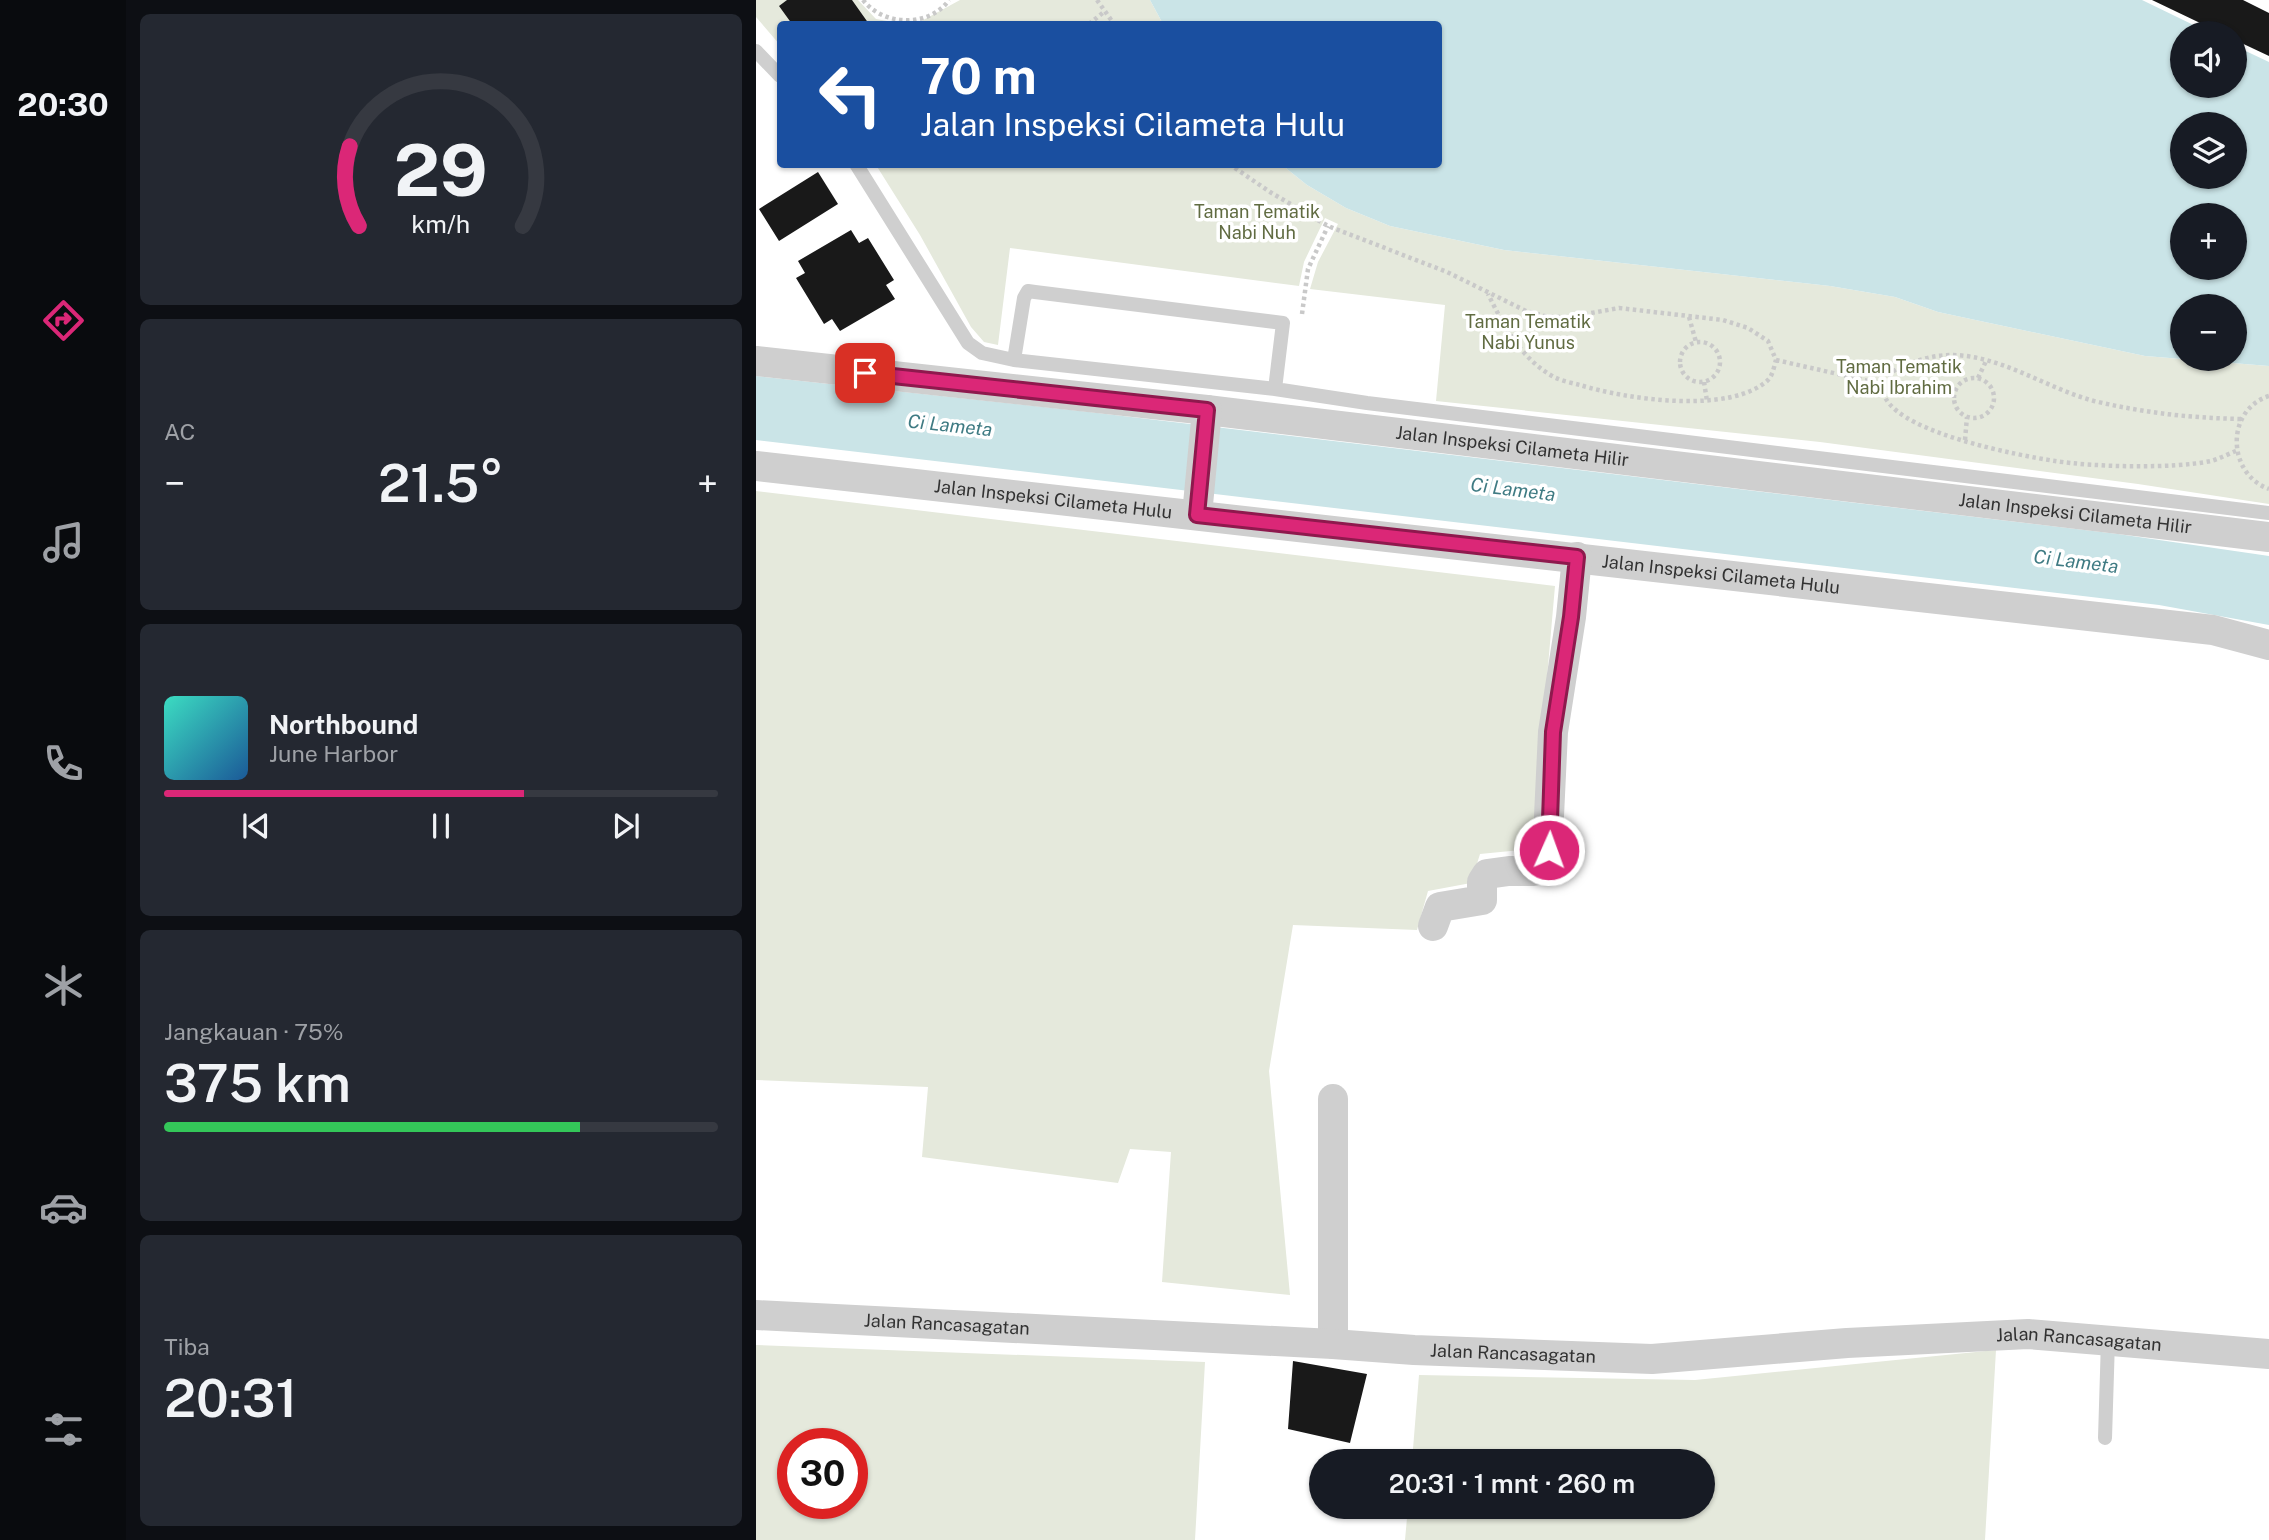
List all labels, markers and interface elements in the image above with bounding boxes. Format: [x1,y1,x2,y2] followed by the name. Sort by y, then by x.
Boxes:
[2170,21,2247,371] map controls
[2170,21,2247,98] button: sound
[920,47,1037,105] text: 70 m
[805,49,896,140] icon: left
[17,86,109,123] text: 20:30
[920,106,1345,143] text: Jalan Inspeksi Cilameta Hulu
[2170,112,2247,189] button: layers
[394,127,488,212] text: 29
[1194,201,1320,243] park label: Taman Tematik Nabi Nuh
[2170,203,2247,280] button: +
[412,208,470,238] text: km/h
[2170,294,2247,371] button: −
[39,296,88,345] icon: directions
[1465,311,1591,353] park label: Taman Tematik Nabi Yunus
[835,343,895,403] pin
[846,354,884,392] icon: arrive
[1836,356,1962,398] park label: Taman Tematik Nabi Ibrahim
[906,410,994,440] water label: Ci Lameta
[164,418,195,445] text: AC
[1394,422,1630,470] street label: Jalan Inspeksi Cilameta Hilir
[378,453,504,514] text: 21.5°
[164,461,185,506] text: −
[697,461,718,506] text: +
[1469,473,1557,505] water label: Ci Lameta
[933,475,1173,523] street label: Jalan Inspeksi Cilameta Hulu
[1957,489,2193,538] street label: Jalan Inspeksi Cilameta Hilir
[39,518,88,567] icon: music
[2032,545,2120,577] water label: Ci Lameta
[1601,550,1841,598] street label: Jalan Inspeksi Cilameta Hulu
[269,709,418,740] text: Northbound
[39,739,88,788] icon: phone
[269,740,398,767] text: June Harbor
[237,807,275,845] icon: previous
[422,807,460,845] icon: pause
[607,807,645,845] icon: next
[1512,813,1586,887] position arrow
[39,961,88,1010] icon: climate
[164,1018,344,1045] text: Jangkauan · 75%
[164,1053,351,1114] text: 375 km
[39,1183,88,1232] icon: car
[863,1309,1030,1339] street label: Jalan Rancasagatan
[1996,1323,2162,1355] street label: Jalan Rancasagatan
[164,1333,210,1360] text: Tiba
[1430,1340,1596,1367] street label: Jalan Rancasagatan
[164,1368,297,1429] text: 20:31
[39,1405,88,1454] icon: filters
[777,1428,868,1519] speed limit sign: 30
[1389,1468,1635,1499] text: 20:31 · 1 mnt · 260 m

